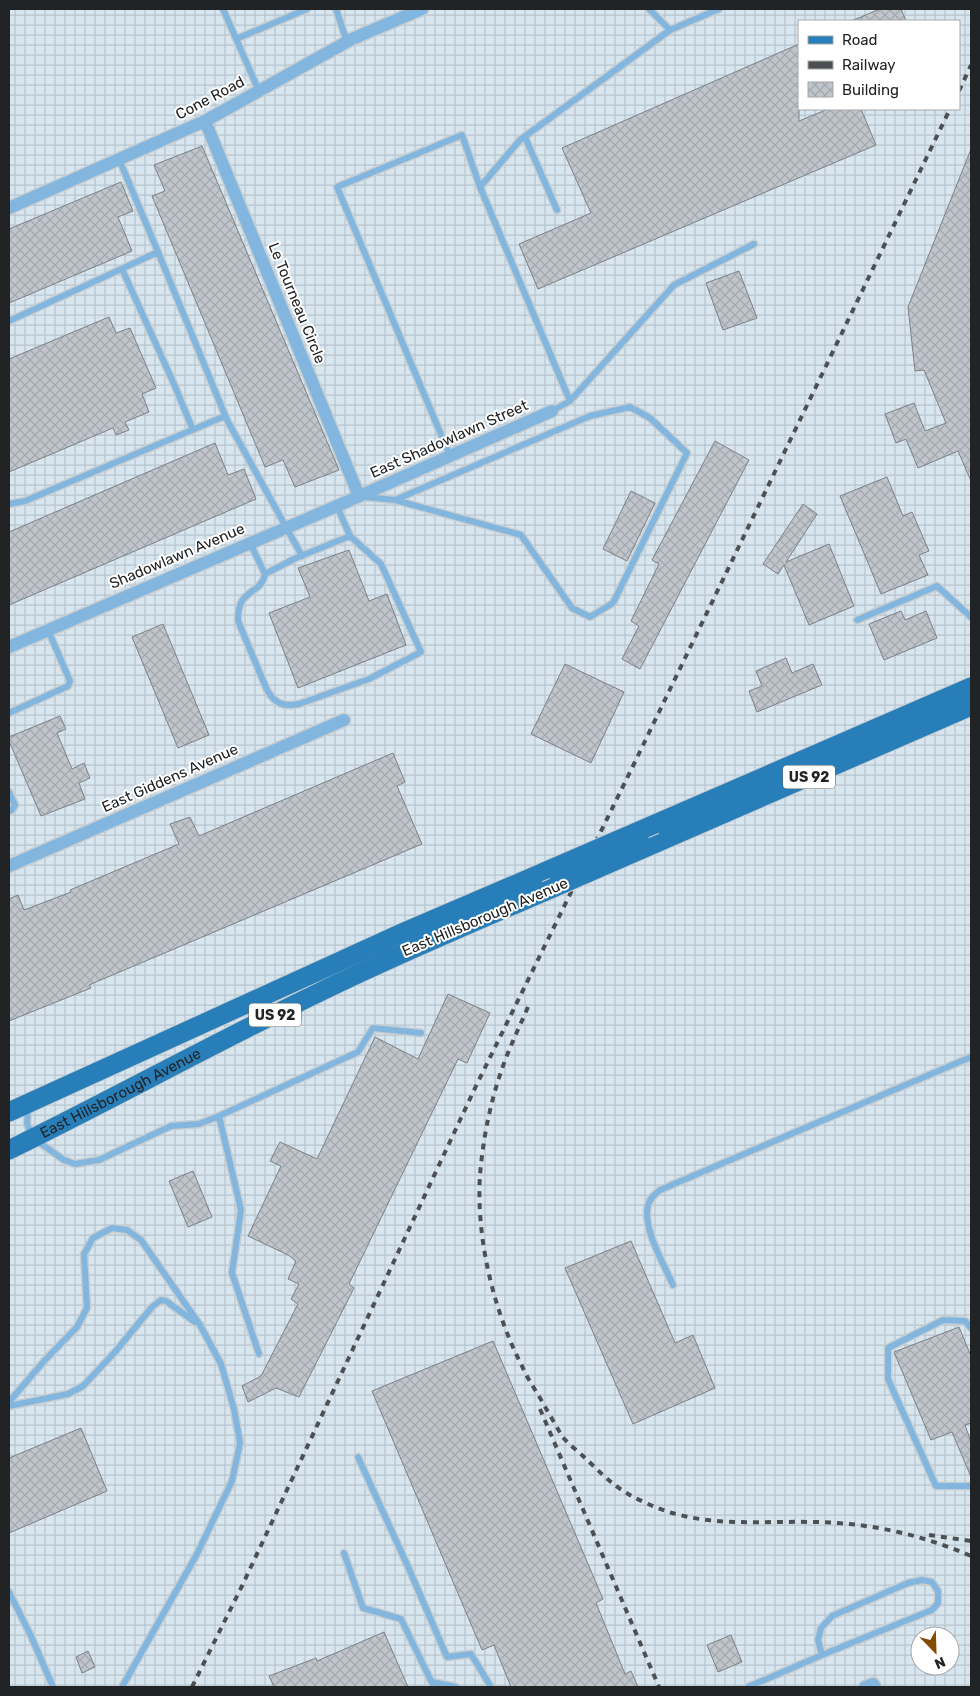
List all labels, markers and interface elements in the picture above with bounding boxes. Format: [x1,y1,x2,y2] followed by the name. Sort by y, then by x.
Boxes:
[798,20,960,110] legend
[842,31,878,49] text: Road
[842,56,896,74] text: Railway
[173,72,247,124] street label: Cone Road
[842,81,899,99] text: Building
[265,240,329,366] street label: Le Tourneau Circle
[367,396,531,482] street label: East Shadowlawn Street
[107,519,247,593] street label: Shadowlawn Avenue
[99,740,241,816] street label: East Giddens Avenue
[783,766,835,789] road number: US 92
[399,874,571,960] street label: East Hillsborough Avenue
[249,1004,301,1026] road number: US 92
[37,1044,204,1142] street label: East Hillsborough Avenue
[910,1626,960,1676] north arrow
[932,1653,948,1672] text: N

